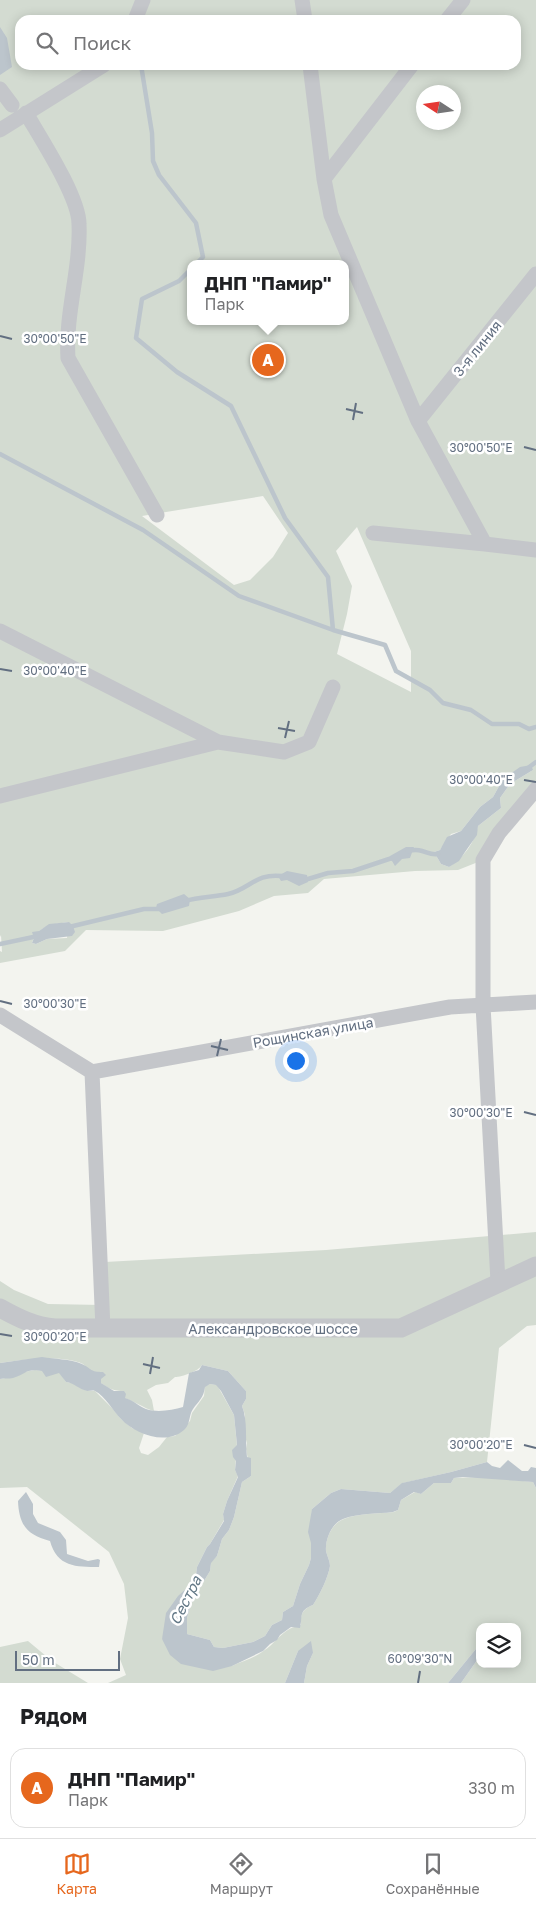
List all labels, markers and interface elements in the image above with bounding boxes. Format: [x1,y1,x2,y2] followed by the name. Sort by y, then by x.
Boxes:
[15,15,521,70] search box
[33,29,61,57] icon: search
[73,31,132,54] text: Поиск
[416,85,461,130] north arrow
[187,260,349,325] popup
[204,271,332,294] text: ДНП "Памир"
[204,294,244,314] text: Парк
[449,317,505,379] street label: 3-я линия
[23,331,87,346] text: 30°00'50"E
[252,341,284,379] pin: A
[449,440,513,455] text: 30°00'50"E
[23,663,87,678] text: 30°00'40"E
[449,772,513,787] text: 30°00'40"E
[23,996,87,1011] text: 30°00'30"E
[251,1013,375,1051] street label: Рощинская улица
[283,1048,309,1074] your location
[449,1105,513,1120] text: 30°00'30"E
[188,1320,358,1337] street label: Александровское шоссе
[23,1329,87,1344] text: 30°00'20"E
[449,1437,513,1452] text: 30°00'20"E
[165,1572,205,1627] water label: Сестра
[476,1623,521,1668] map controls
[476,1623,521,1668] button: layers
[15,1648,120,1671] scale bar
[22,1651,55,1668] text: 50 m
[388,1651,452,1666] text: 60°09'30"N
[20,1703,87,1729] text: Рядом
[68,1767,195,1790] text: ДНП "Памир"
[31,1778,43,1798] text: A
[468,1778,515,1798] text: 330 m
[68,1790,108,1810] text: Парк
[56,1850,97,1897] tab: Карта
[210,1850,273,1897] tab: Маршрут
[386,1850,480,1897] tab: Сохранённые

